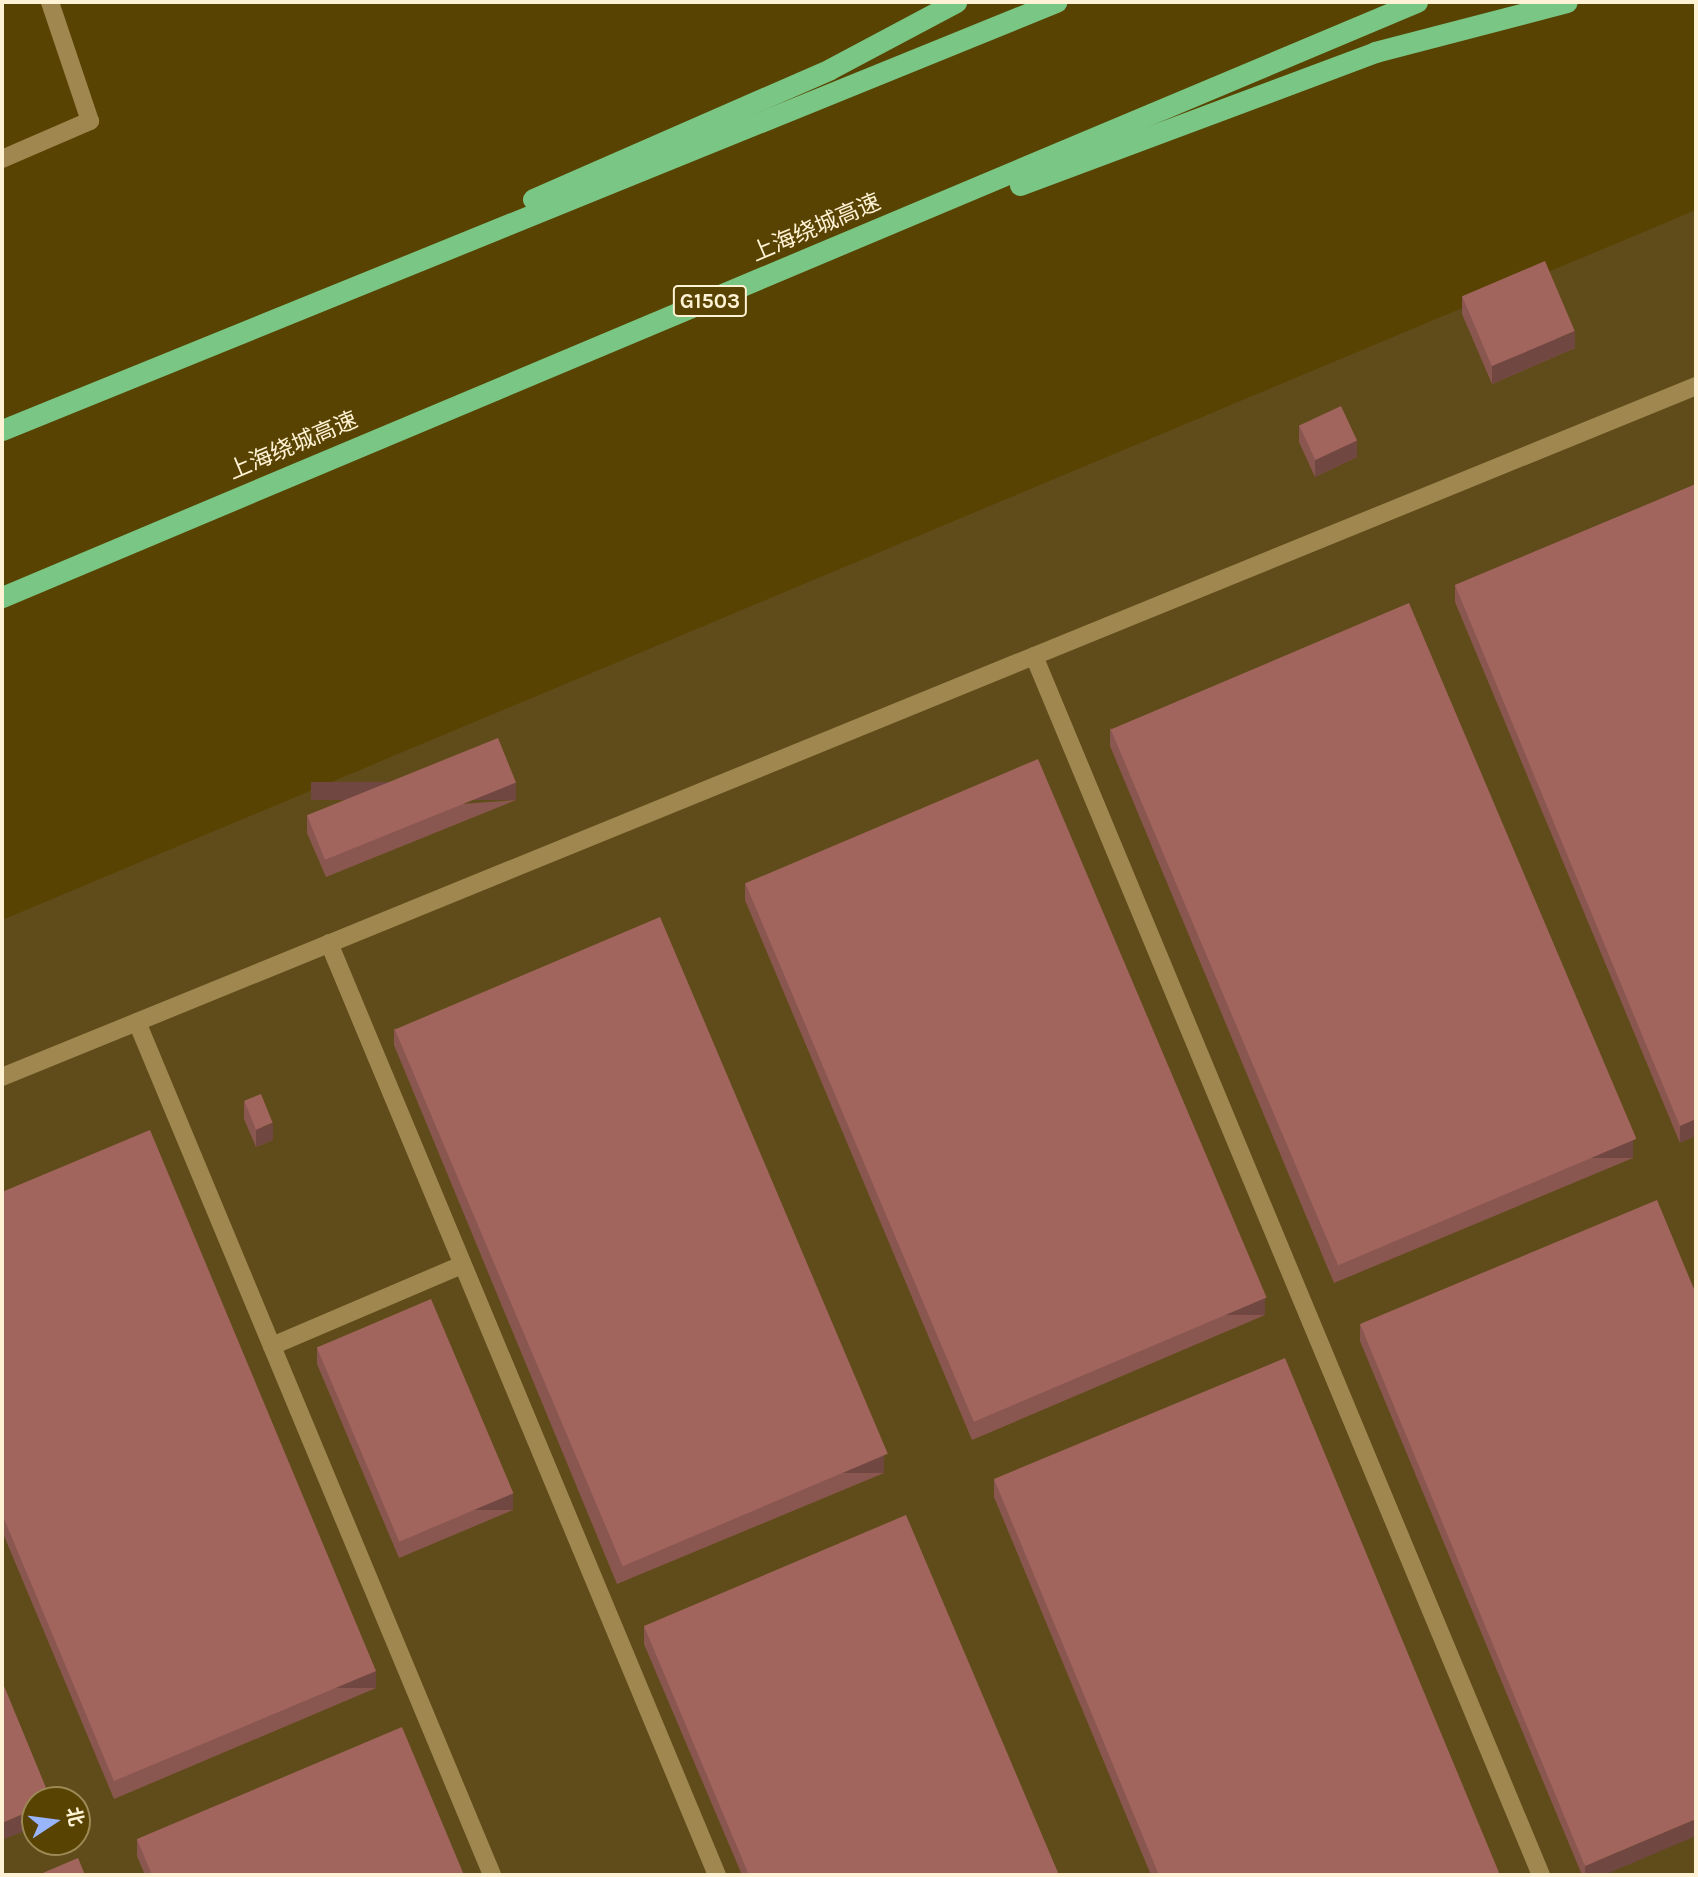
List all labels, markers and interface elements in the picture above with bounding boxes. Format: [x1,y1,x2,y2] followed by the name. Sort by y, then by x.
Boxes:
[747,188,885,268] street label: 上海绕城高速
[672,284,748,318] road number: G1503
[224,406,362,486] street label: 上海绕城高速
[21,1786,91,1856] north arrow
[62,1805,87,1828] text: 北

